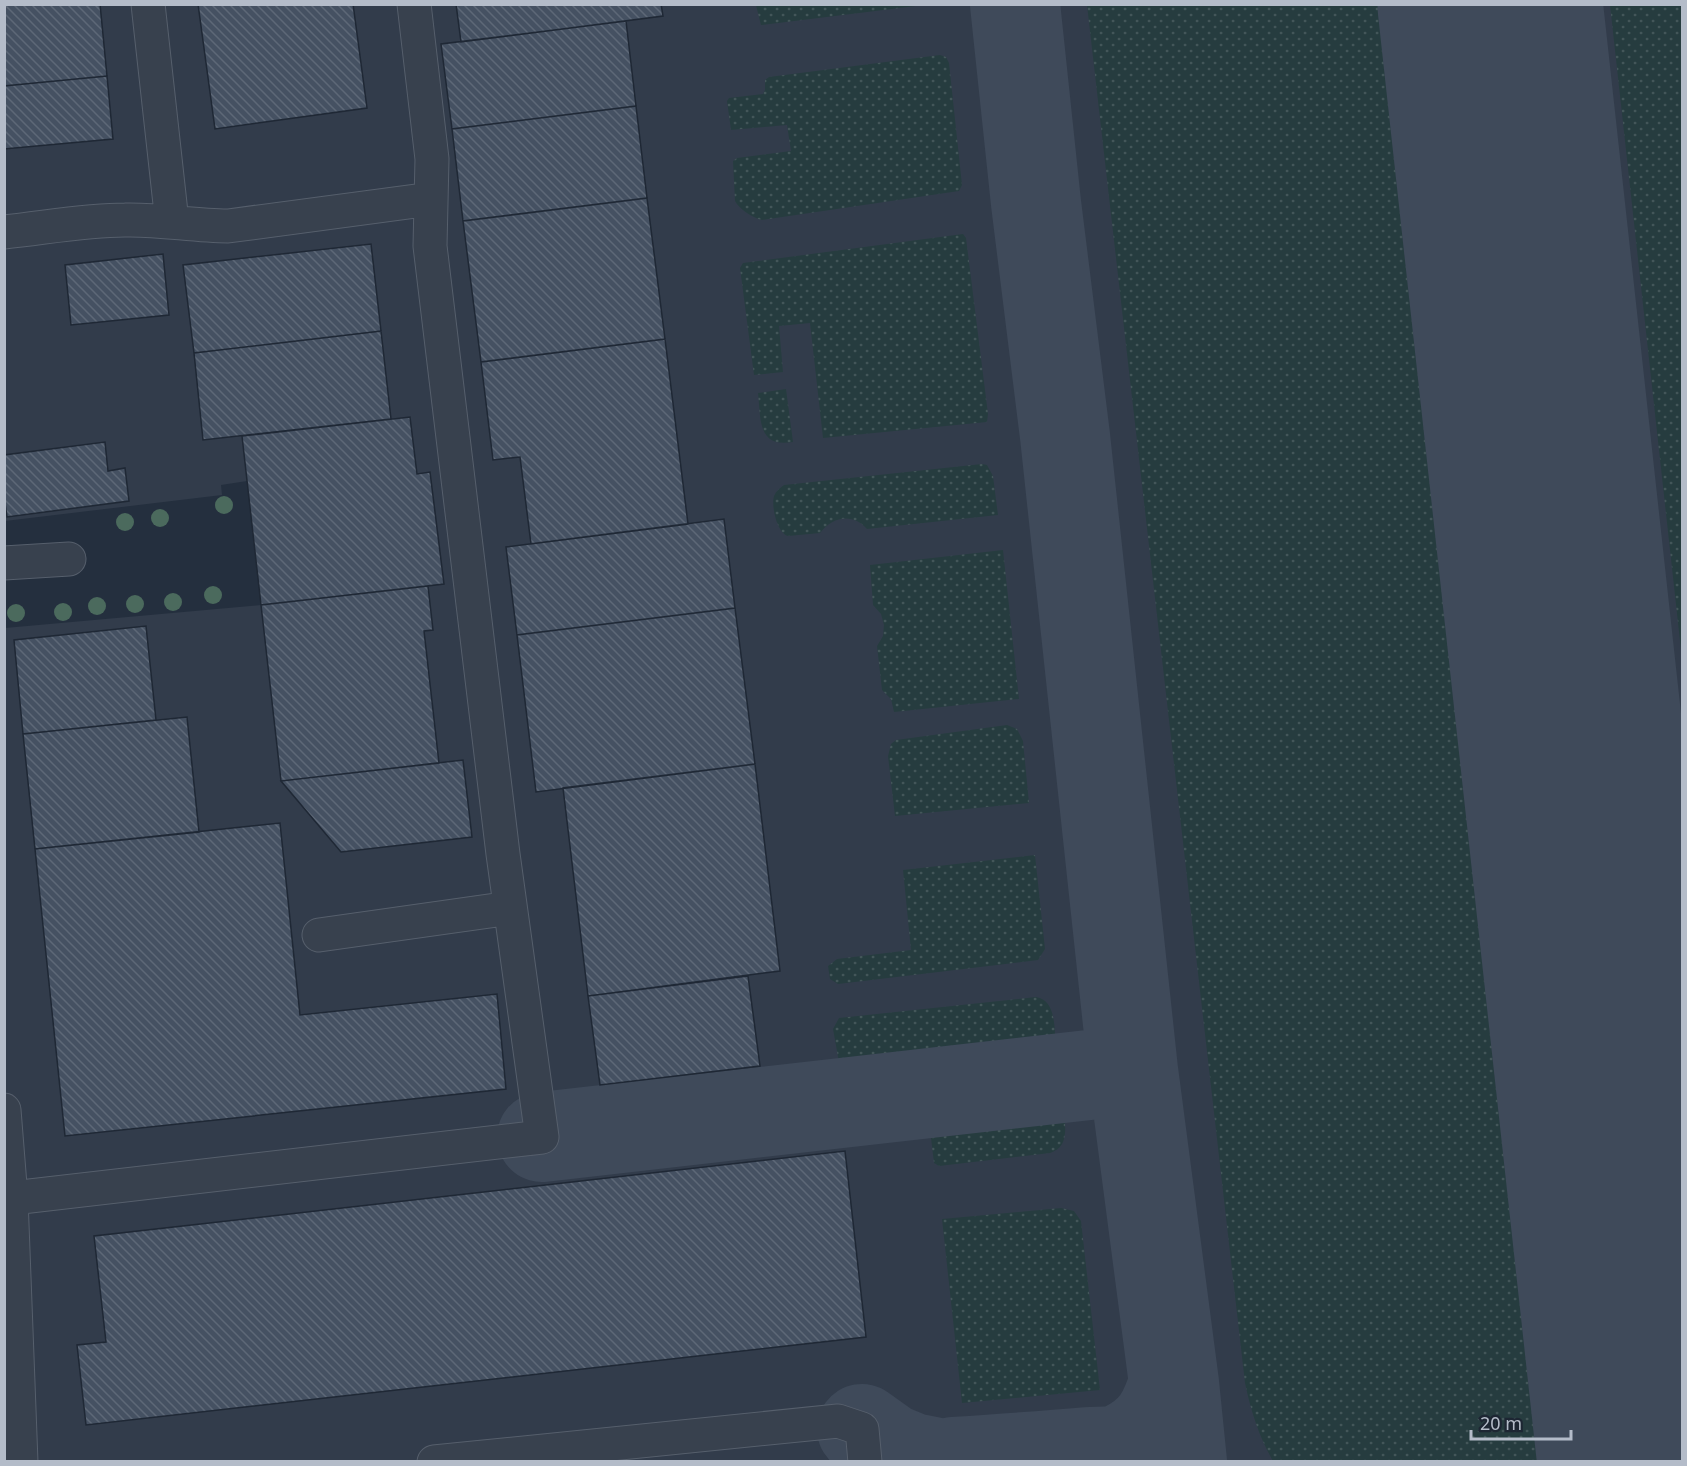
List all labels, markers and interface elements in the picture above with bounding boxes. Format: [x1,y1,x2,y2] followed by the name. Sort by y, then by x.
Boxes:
[1471,1403,1572,1441] scale bar
[1480,1411,1522,1435] text: 20 m

